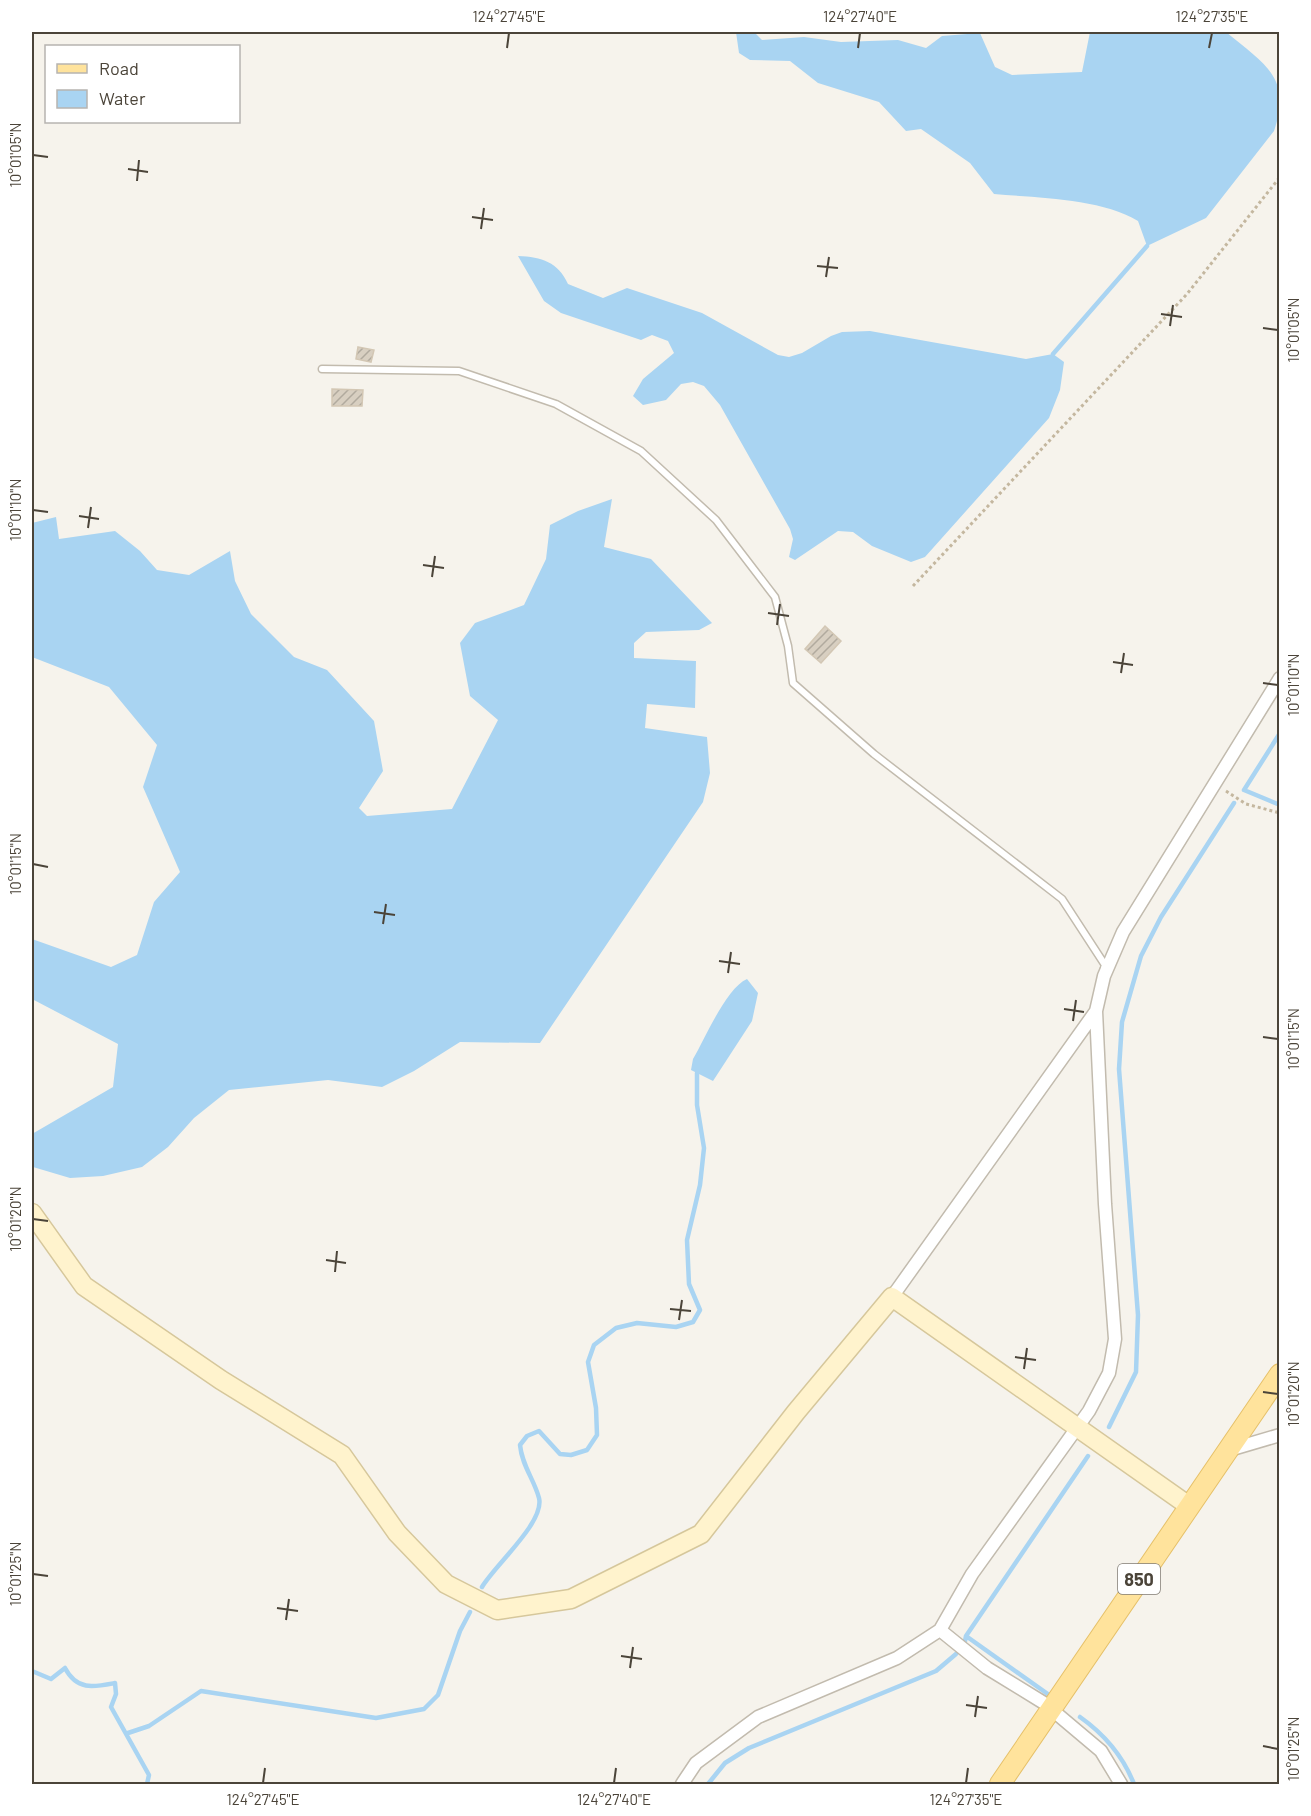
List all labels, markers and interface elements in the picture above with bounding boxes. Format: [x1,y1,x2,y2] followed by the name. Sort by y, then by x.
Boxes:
[472,7,546,25] text: 124°27'45"E
[823,7,897,25] text: 124°27'40"E
[1176,7,1248,25] text: 124°27'35"E
[45,45,240,123] legend
[99,57,139,79] text: Road
[99,87,146,109] text: Water
[6,123,24,188] text: 10°01'05"N
[1284,298,1302,363] text: 10°01'05"N
[6,479,24,541] text: 10°01'10"N
[1284,654,1302,716] text: 10°01'10"N
[6,833,24,895] text: 10°01'15"N
[1284,1008,1302,1070] text: 10°01'15"N
[6,1186,24,1252] text: 10°01'20"N
[1284,1361,1302,1427] text: 10°01'20"N
[6,1542,24,1606] text: 10°01'25"N
[1118,1564,1160,1594] road number: 850
[1284,1717,1302,1781] text: 10°01'25"N
[226,1790,300,1808] text: 124°27'45"E
[577,1790,651,1808] text: 124°27'40"E
[930,1790,1002,1808] text: 124°27'35"E

